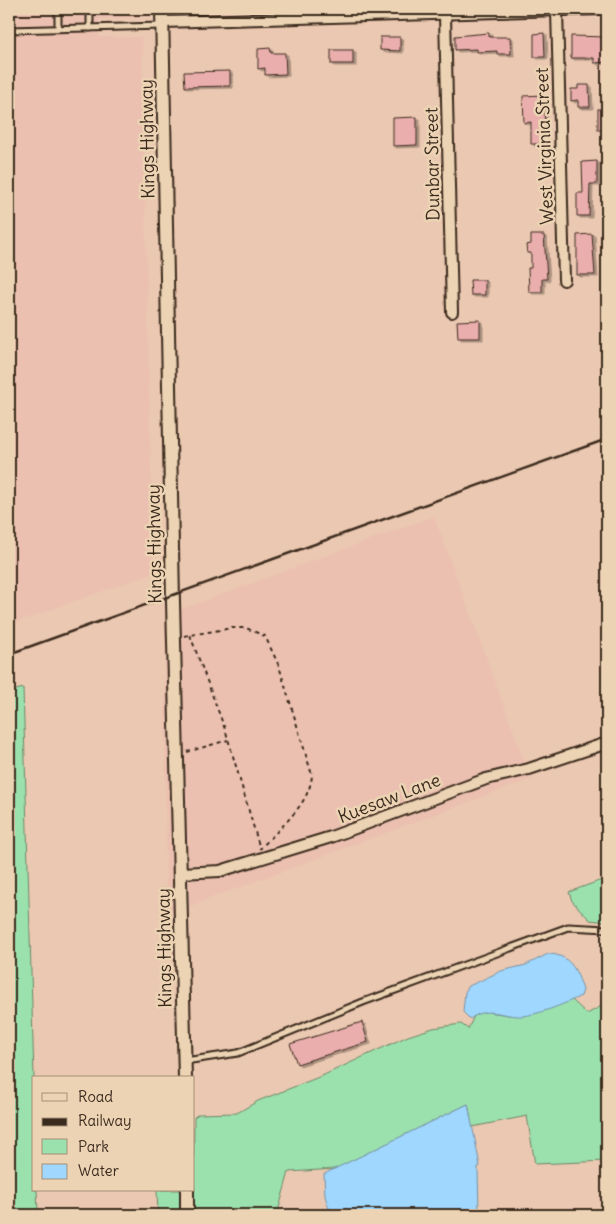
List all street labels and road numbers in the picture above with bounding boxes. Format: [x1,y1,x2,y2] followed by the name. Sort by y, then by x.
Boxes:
[530,67,558,225] street label: West Virginia Street
[134,79,160,199] street label: Kings Highway
[420,107,444,221] street label: Dunbar Street
[141,484,167,604] street label: Kings Highway
[334,768,444,828] street label: Kuesaw Lane
[151,888,177,1008] street label: Kings Highway

